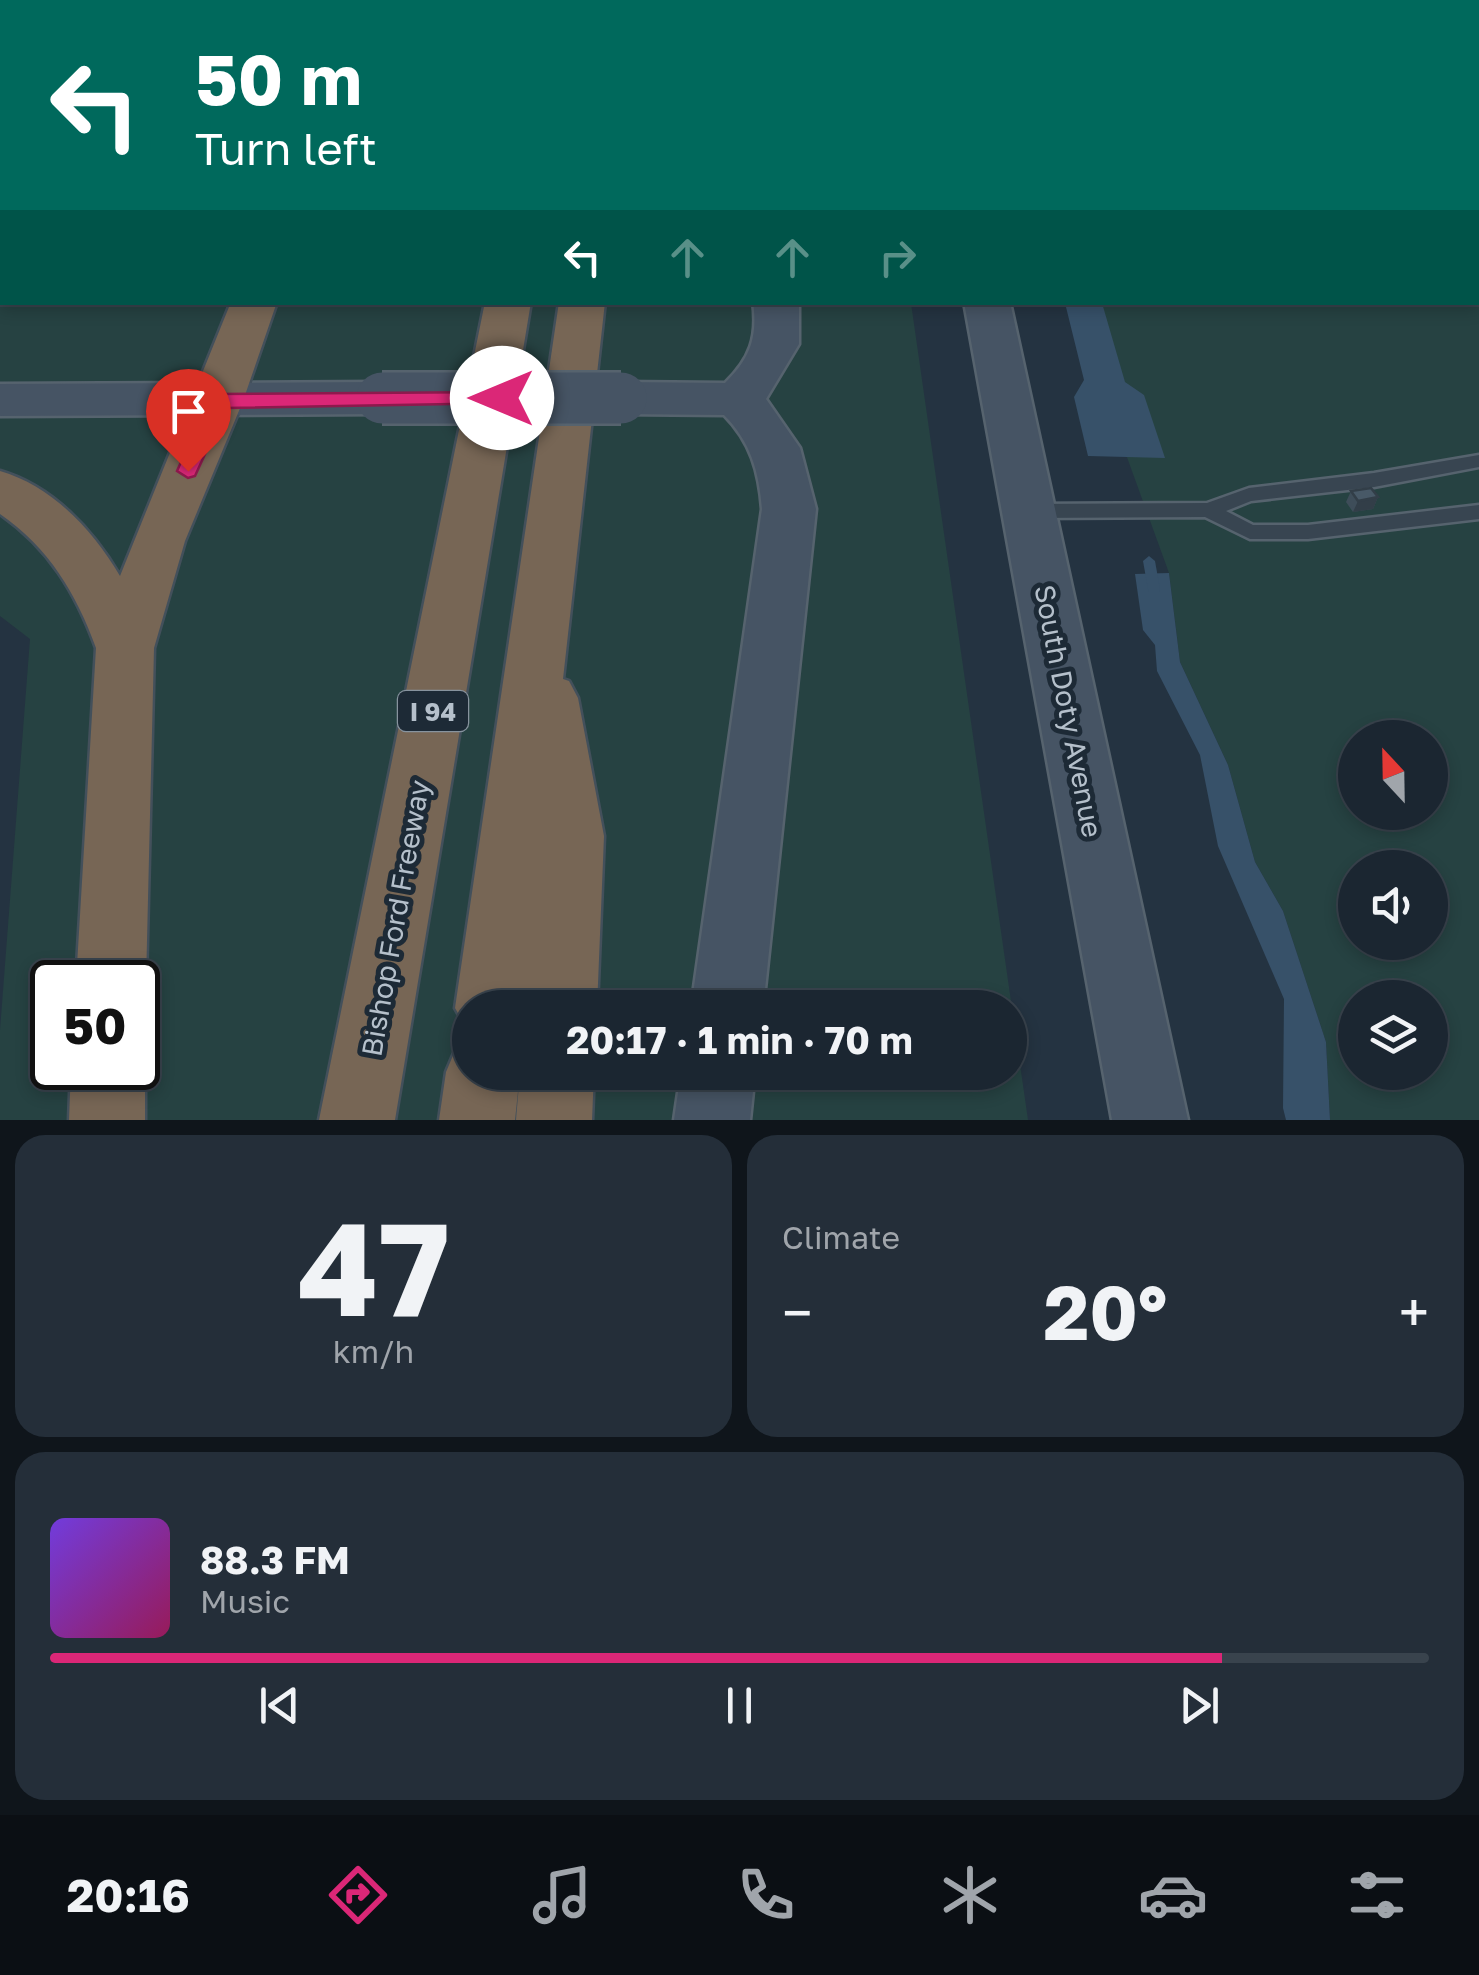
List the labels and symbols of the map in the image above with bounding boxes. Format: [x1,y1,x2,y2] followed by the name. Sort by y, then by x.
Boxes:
[450,346,554,450] position arrow
[146,369,231,472] pin
[1028,582,1110,840] street label: South Doty Avenue
[398,691,468,731] road number: I 94
[1338,720,1448,830] north arrow
[354,777,436,1059] street label: Bishop Ford Freeway
[30,960,160,1090] speed limit sign: 50

